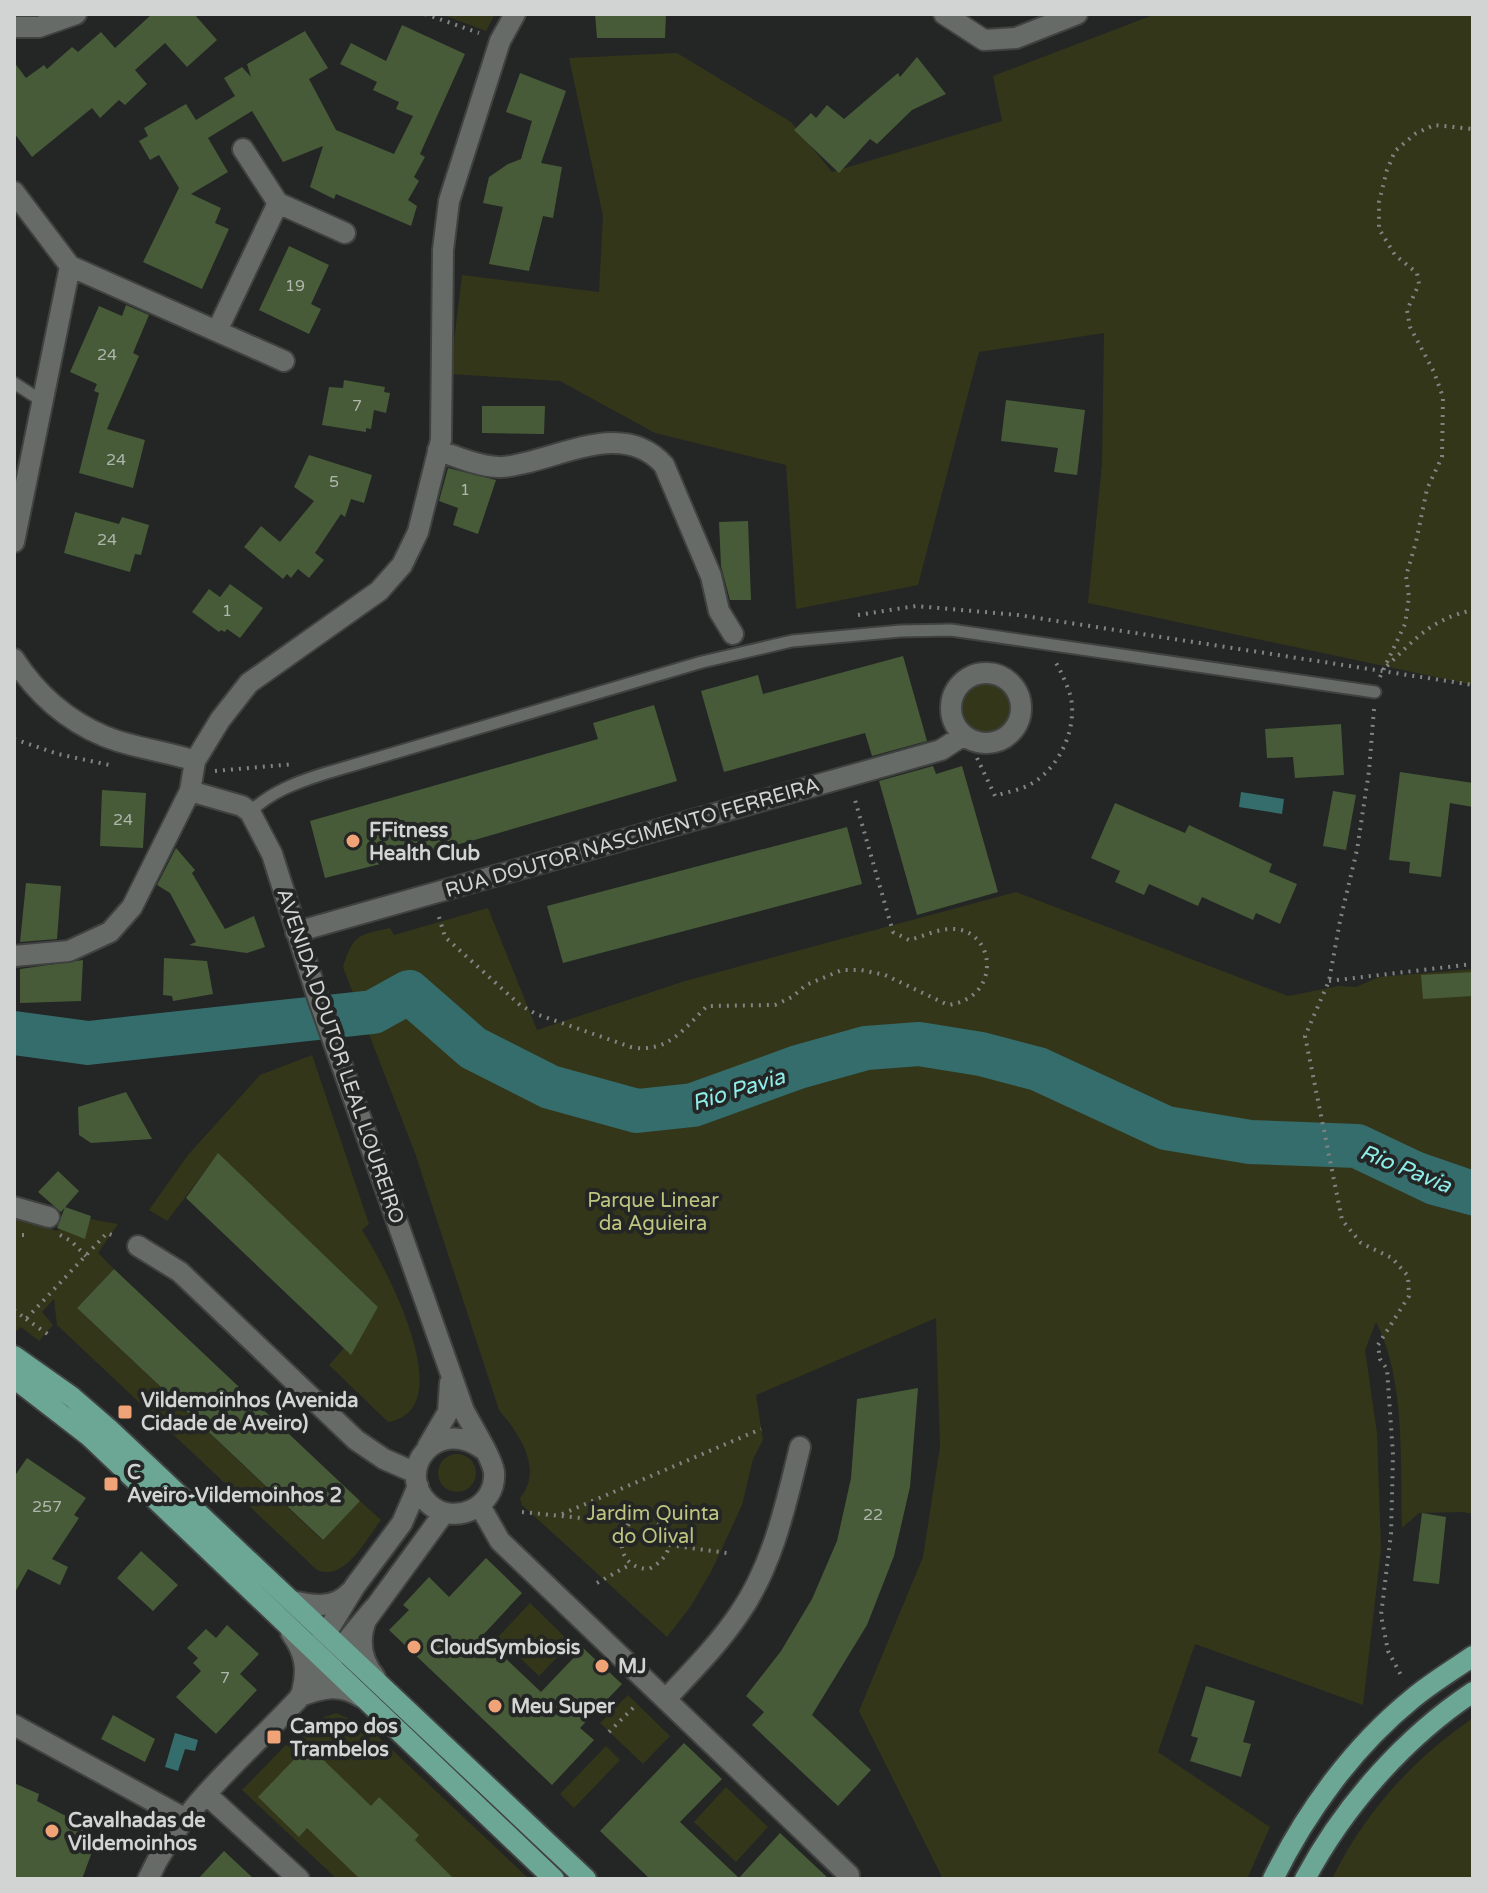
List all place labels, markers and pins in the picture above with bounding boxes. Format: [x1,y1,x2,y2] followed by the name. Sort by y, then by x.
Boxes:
[369,819,480,866] place label: FFitness Health Club
[344,832,362,850] marker: FFitness Health Club
[141,1389,358,1436] place label: Vildemoinhos (Avenida Cidade de Aveiro)
[116,1403,134,1421] marker: Vildemoinhos (Avenida Cidade de Aveiro)
[127,1461,342,1508] place label: C Aveiro-Vildemoinhos 2
[102,1475,120,1493] marker: C Aveiro-Vildemoinhos 2
[430,1636,581,1660] place label: CloudSymbiosis
[405,1638,423,1656] marker: CloudSymbiosis
[618,1655,647,1679] place label: MJ
[593,1657,611,1675] marker: MJ
[511,1695,615,1719] place label: Meu Super
[486,1697,504,1715] marker: Meu Super
[289,1715,398,1762] place label: Campo dos Trambelos
[265,1728,283,1746] marker: Campo dos Trambelos
[68,1809,206,1856] place label: Cavalhadas de Vildemoinhos
[43,1822,61,1840] marker: Cavalhadas de Vildemoinhos

